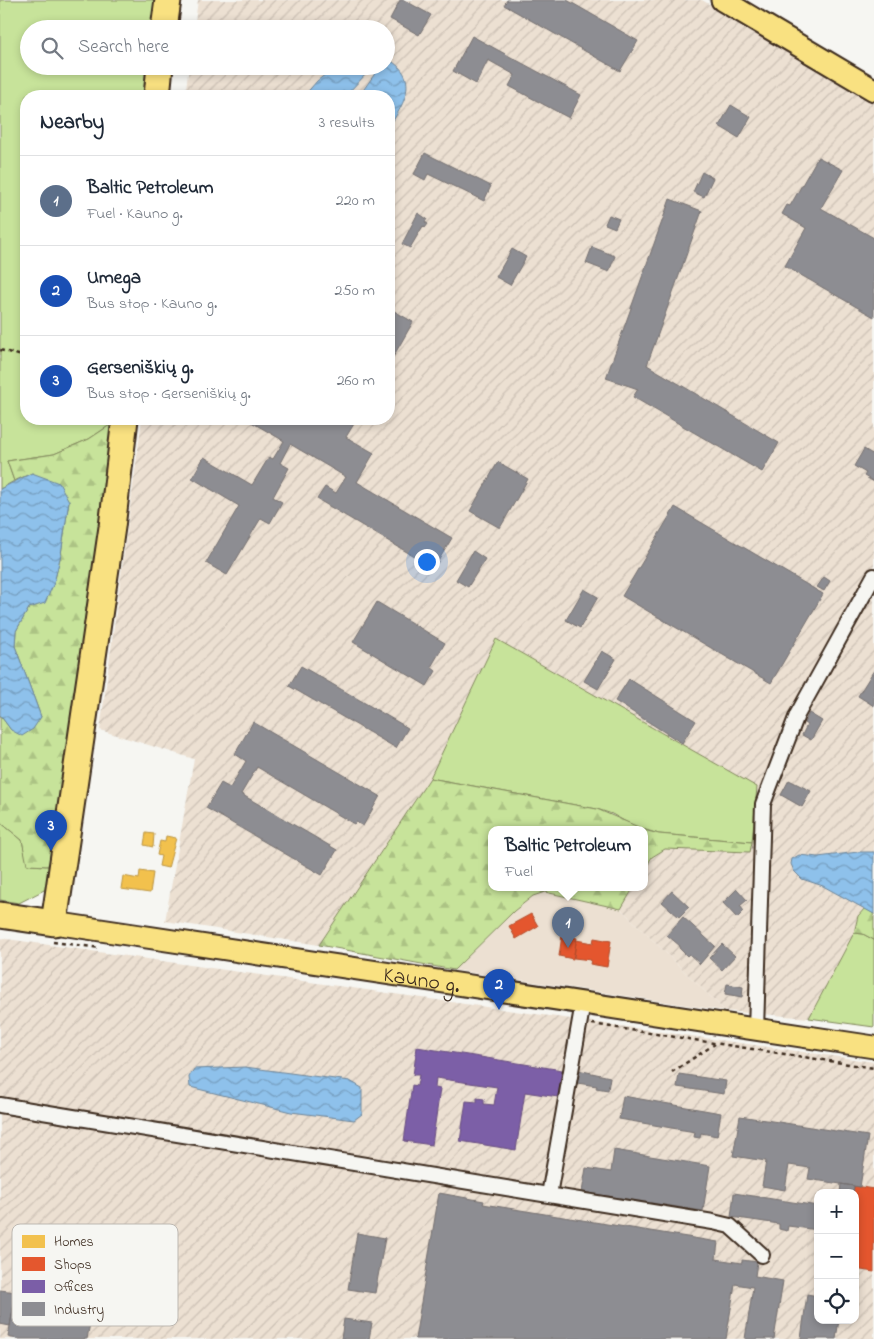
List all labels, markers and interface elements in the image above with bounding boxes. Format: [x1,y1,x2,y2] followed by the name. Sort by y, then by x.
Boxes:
[20,20,395,75] search box
[38,34,66,62] icon: search
[78,34,169,61] text: Search here
[40,108,104,138] text: Nearby
[319,111,375,135] text: 3 results
[87,175,213,202] text: Baltic Petroleum
[53,189,59,213] text: 1
[336,189,375,213] text: 220 m
[87,202,183,226] text: Fuel · Kauno g.
[87,265,141,292] text: Umega
[52,279,60,303] text: 2
[335,279,375,303] text: 250 m
[87,292,217,316] text: Bus stop · Kauno g.
[87,355,194,382] text: Gerseniškių g.
[53,369,59,393] text: 3
[337,369,375,393] text: 260 m
[87,382,251,406] text: Bus stop · Gerseniškių g.
[414,549,440,575] your location
[35,810,67,851] pin: 3
[488,826,648,891] popup
[505,833,631,860] text: Baltic Petroleum
[505,860,533,884] text: Fuel
[552,907,584,948] pin: 1
[381,960,462,1004] street label: Kauno g.
[483,969,515,1010] pin: 2
[814,1189,859,1324] map controls
[814,1189,859,1234] button: +
[12,1224,178,1326] legend
[54,1232,94,1253] text: Homes
[814,1234,859,1279] button: −
[54,1255,92,1276] text: Shops
[54,1277,94,1298] text: Offices
[814,1279,859,1324] button: locate
[54,1300,104,1322] text: Industry

